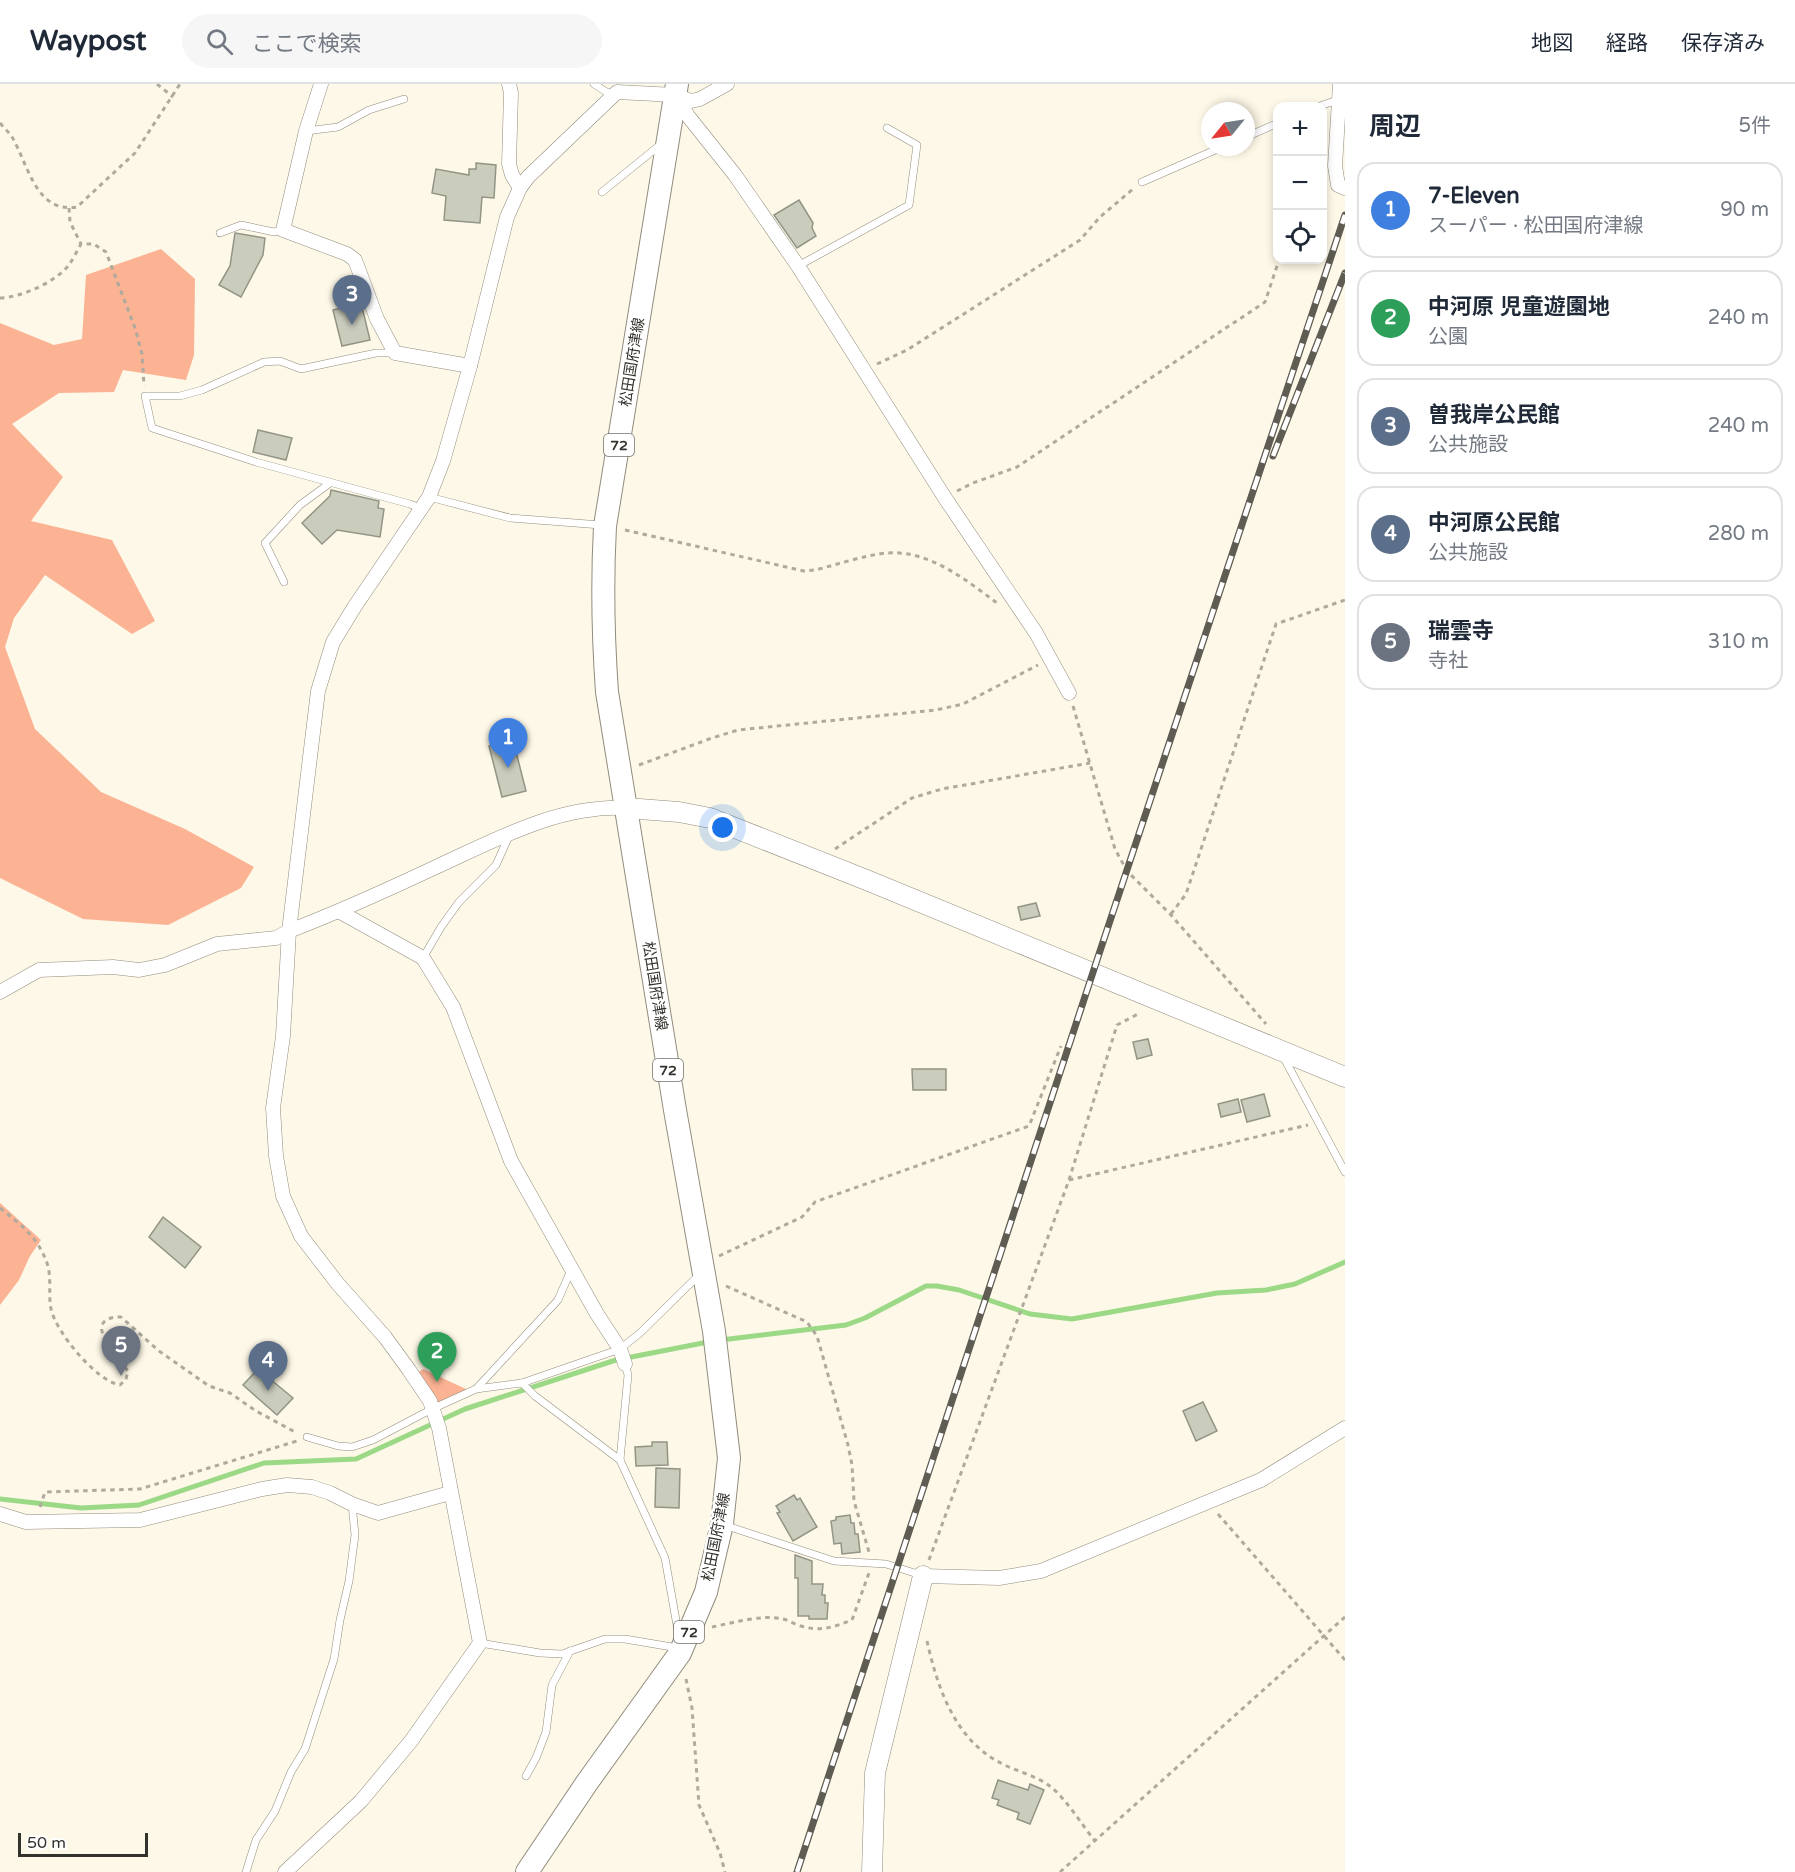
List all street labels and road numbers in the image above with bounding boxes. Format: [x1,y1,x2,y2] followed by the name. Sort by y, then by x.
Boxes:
[616,316,648,408] street label: 松田国府津線
[604,434,634,456] road number: 72
[639,940,671,1032] street label: 松田国府津線
[653,1059,683,1081] road number: 72
[699,1491,733,1583] street label: 松田国府津線
[674,1621,704,1643] road number: 72

